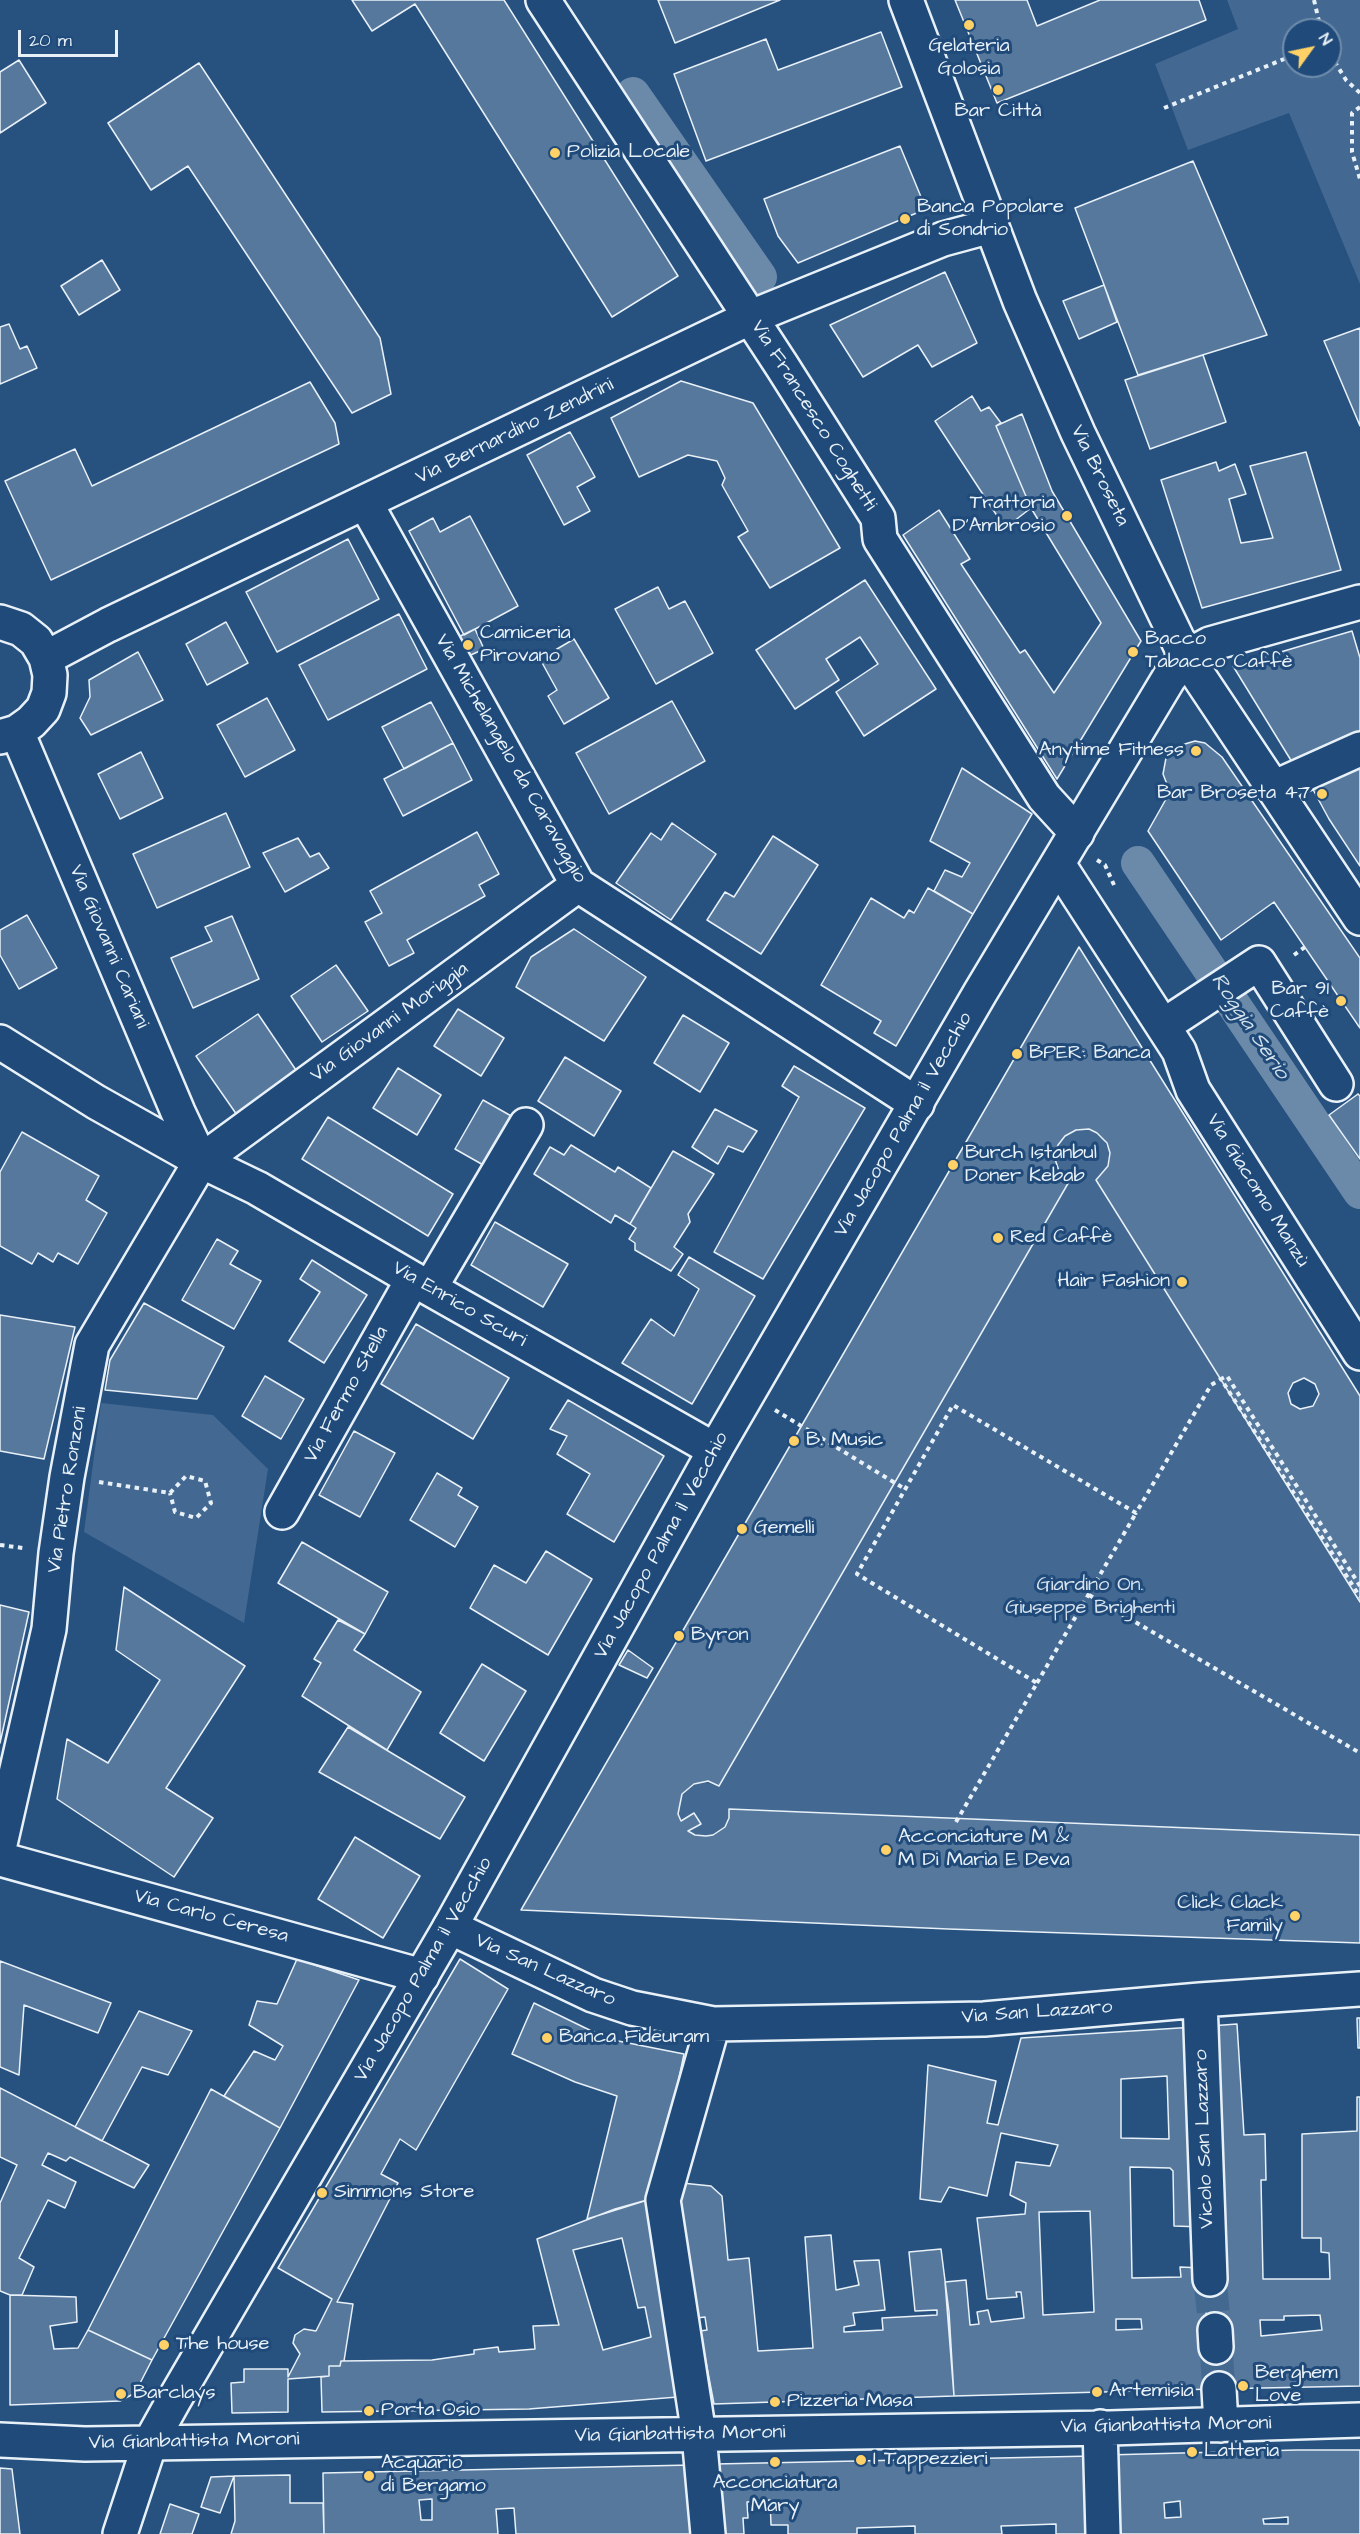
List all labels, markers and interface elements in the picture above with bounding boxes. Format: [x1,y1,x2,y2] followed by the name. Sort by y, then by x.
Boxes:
[21,18,122,56] scale bar
[962,18,976,32] marker: Gelateria Golosia
[1282,18,1342,78] north arrow
[29,28,72,53] text: 20 m
[1313,29,1337,49] text: N
[928,35,1010,82] place label: Gelateria Golosia
[991,83,1005,97] marker: Bar Città
[955,100,1041,124] place label: Bar Città
[567,141,690,165] place label: Polizia Locale
[548,146,562,160] marker: Polizia Locale
[917,196,1064,243] place label: Banca Popolare di Sondrio
[898,212,912,226] marker: Banca Popolare di Sondrio
[745,316,881,516] street label: Via Francesco Coghetti
[412,374,618,490] street label: Via Bernardino Zendrini
[1064,422,1134,530] street label: Via Broseta
[953,492,1055,539] place label: Trattoria D’Ambrosio
[1060,509,1074,523] marker: Trattoria D’Ambrosio
[480,622,571,669] place label: Camiceria Pirovano
[1145,628,1293,675] place label: Bacco Tabacco Caffè
[429,630,591,888] street label: Via Michelangelo da Caravaggio
[461,638,475,652] marker: Camiceria Pirovano
[1126,645,1140,659] marker: Bacco Tabacco Caffè
[1039,739,1184,763] place label: Anytime Fitness
[1189,744,1203,758] marker: Anytime Fitness
[1157,782,1310,806] place label: Bar Broseta 47
[1315,787,1329,801] marker: Bar Broseta 47
[63,862,153,1032] street label: Via Giovanni Cariani
[306,958,474,1088] street label: Via Giovanni Moriggia
[1204,969,1294,1085] water label: Roggia Serio
[1270,978,1329,1025] place label: Bar 91 Caffè
[1334,994,1348,1008] marker: Bar 91 Caffè
[830,1008,978,1242] street label: Via Jacopo Palma il Vecchio
[1029,1042,1151,1066] place label: BPER: Banca
[1010,1047,1024,1061] marker: BPER: Banca
[1200,1110,1314,1272] street label: Via Giacomo Manzù
[965,1142,1097,1189] place label: Burch Istanbul Doner Kebab
[946,1158,960,1172] marker: Burch Istanbul Doner Kebab
[1010,1226,1112,1250] place label: Red Caffè
[991,1231,1005,1245] marker: Red Caffè
[387,1257,531,1353] street label: Via Enrico Scuri
[1057,1270,1170,1294] place label: Hair Fashion
[1175,1275,1189,1289] marker: Hair Fashion
[300,1322,394,1468] street label: Via Fermo Stella
[43,1405,93,1575] street label: Via Pietro Ronzoni
[590,1428,734,1664] street label: Via Jacopo Palma il Vecchio
[806,1429,883,1453] place label: B. Music
[787,1434,801,1448] marker: B. Music
[754,1517,814,1541] place label: Gemelli
[735,1522,749,1536] marker: Gemelli
[1005,1574,1175,1621] park label: Giardino On. Giuseppe Brighenti
[691,1624,748,1648] place label: Byron
[672,1629,686,1643] marker: Byron
[898,1826,1070,1873] place label: Acconciature M & M Di Maria E Deva
[879,1843,893,1857] marker: Acconciature M & M Di Maria E Deva
[350,1853,498,2087] street label: Via Jacopo Palma il Vecchio
[131,1885,291,1949] street label: Via Carlo Ceresa
[1177,1892,1283,1939] place label: Click Clack Family
[1288,1909,1302,1923] marker: Click Clack Family
[471,1929,619,2013] street label: Via San Lazzaro
[961,1996,1113,2030] street label: Via San Lazzaro
[559,2026,709,2050] place label: Banca Fideuram
[540,2031,554,2045] marker: Banca Fideuram
[1190,2049,1220,2229] street label: Vicolo San Lazzaro
[334,2181,474,2205] place label: Simmons Store
[315,2186,329,2200] marker: Simmons Store
[176,2333,269,2357] place label: The house
[157,2338,171,2352] marker: The house
[1255,2362,1338,2409] place label: Berghem Love
[1236,2379,1250,2393] marker: Berghem Love
[1109,2380,1194,2404] place label: Artemisia
[133,2382,215,2406] place label: Barclays
[1090,2385,1104,2399] marker: Artemisia
[114,2387,128,2401] marker: Barclays
[787,2390,913,2414] place label: Pizzeria Masa
[768,2395,782,2409] marker: Pizzeria Masa
[381,2399,480,2423] place label: Porta Osio
[362,2404,376,2418] marker: Porta Osio
[1060,2412,1272,2440] street label: Via Gianbattista Moroni
[574,2421,786,2449] street label: Via Gianbattista Moroni
[88,2428,300,2456] street label: Via Gianbattista Moroni
[1204,2440,1279,2464] place label: Latteria
[1185,2445,1199,2459] marker: Latteria
[873,2448,987,2472] place label: I Tappezzieri
[381,2452,486,2499] place label: Acquario di Bergamo
[854,2453,868,2467] marker: I Tappezzieri
[768,2455,782,2469] marker: Acconciatura Mary
[362,2469,376,2483] marker: Acquario di Bergamo
[713,2472,837,2519] place label: Acconciatura Mary

